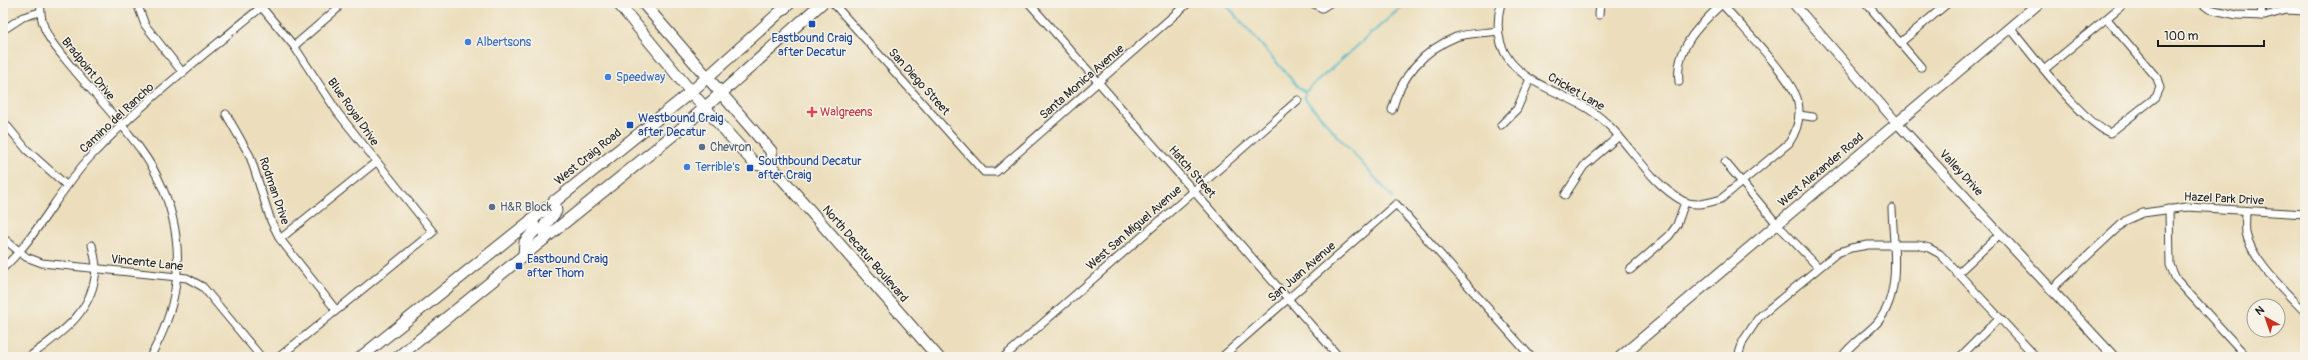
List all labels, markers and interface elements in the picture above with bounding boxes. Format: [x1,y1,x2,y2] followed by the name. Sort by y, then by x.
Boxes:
[807,19,817,29] marker: Eastbound Craig after Decatur
[2158,22,2264,48] scale bar
[2164,29,2199,44] text: 100 m
[771,31,853,60] place label: Eastbound Craig after Decatur
[58,35,118,103] street label: Bradpoint Drive
[476,35,532,50] place label: Albertsons
[463,37,473,47] marker: Albertsons
[1037,41,1127,123] street label: Santa Monica Avenue
[885,45,953,119] street label: San Diego Street
[616,70,665,85] place label: Speedway
[1545,70,1607,114] street label: Cricket Lane
[603,72,613,82] marker: Speedway
[324,75,382,149] street label: Blue Royal Drive
[77,79,158,156] street label: Camino del Rancho
[820,105,873,120] place label: Walgreens
[807,107,817,117] marker: Walgreens
[638,111,723,140] place label: Westbound Craig after Decatur
[625,120,635,130] marker: Westbound Craig after Decatur
[551,125,625,189] street label: West Craig Road
[1775,130,1867,210] street label: West Alexander Road
[710,140,752,155] place label: Chevron
[697,142,707,152] marker: Chevron
[1165,143,1219,201] street label: Hatch Street
[1936,147,1986,199] street label: Valley Drive
[758,154,862,183] place label: Southbound Decatur after Craig
[255,155,293,227] street label: Rodman Drive
[695,160,741,175] place label: Terrible's
[682,162,692,172] marker: Terrible's
[745,163,755,173] marker: Southbound Decatur after Craig
[1083,182,1185,274] street label: West San Miguel Avenue
[2184,189,2264,209] street label: Hazel Park Drive
[500,200,552,215] place label: H&R Block
[487,202,497,212] marker: H&R Block
[819,203,911,306] street label: North Decatur Boulevard
[1265,238,1339,306] street label: San Juan Avenue
[110,252,184,274] street label: Vincente Lane
[527,252,608,281] place label: Eastbound Craig after Thom
[514,261,524,271] marker: Eastbound Craig after Thom
[2246,298,2286,338] north arrow
[2253,303,2267,318] text: N

